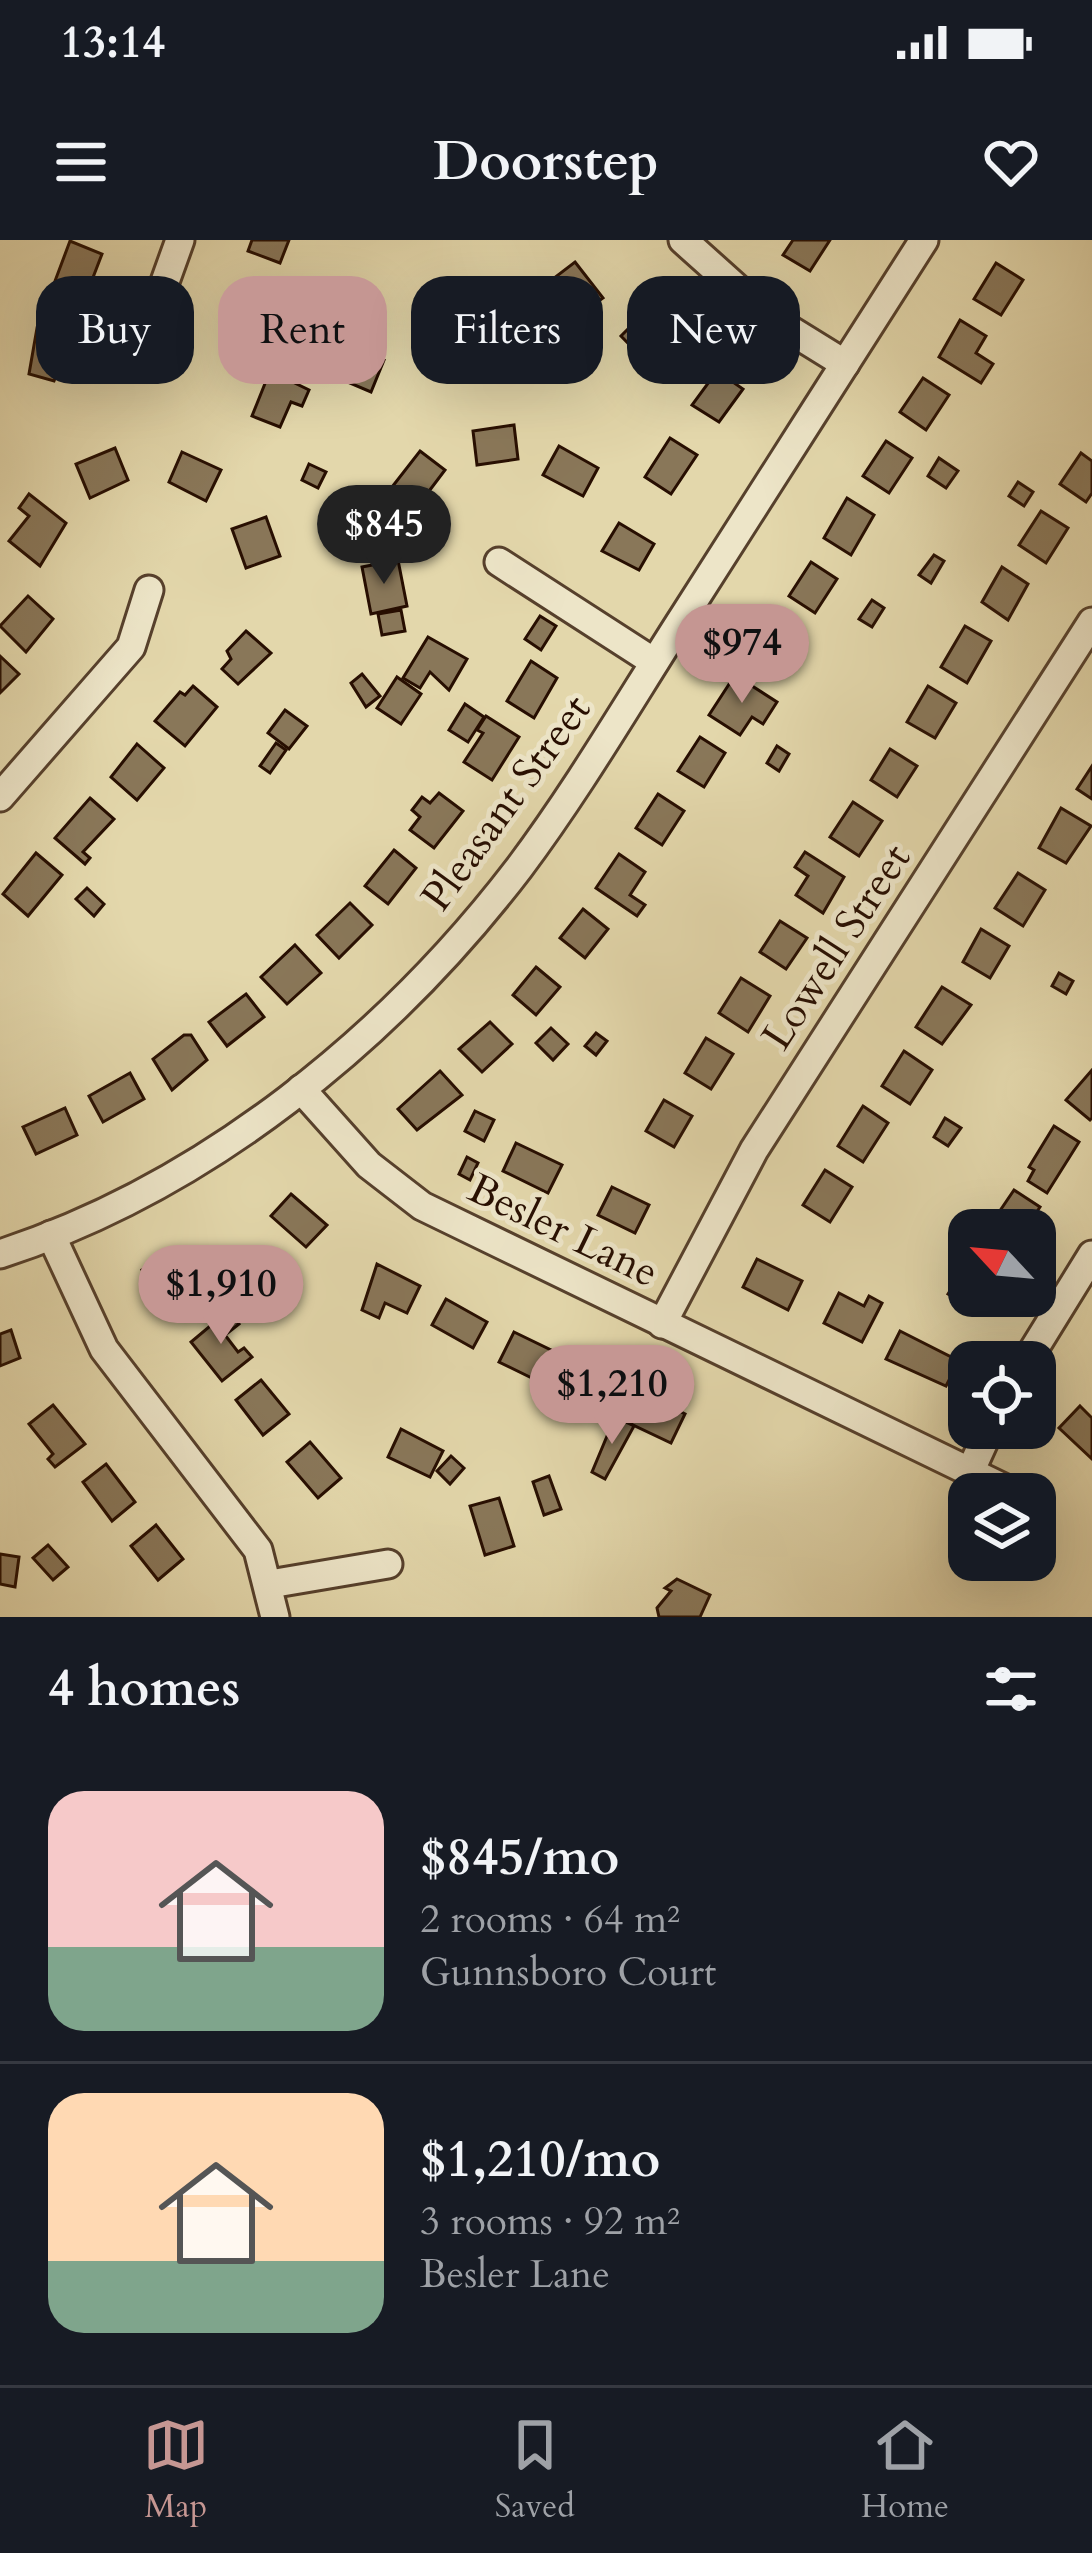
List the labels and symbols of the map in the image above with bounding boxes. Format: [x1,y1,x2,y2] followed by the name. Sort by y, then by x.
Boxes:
[313,485,455,587] pin: $845
[671,604,813,706] pin: $974
[408,683,604,923] street label: Pleasant Street
[748,833,924,1061] street label: Lowell Street
[459,1160,668,1301] street label: Besler Lane
[948,1209,1056,1317] north arrow
[123,1245,319,1347] pin: $1,910
[514,1345,710,1447] pin: $1,210

